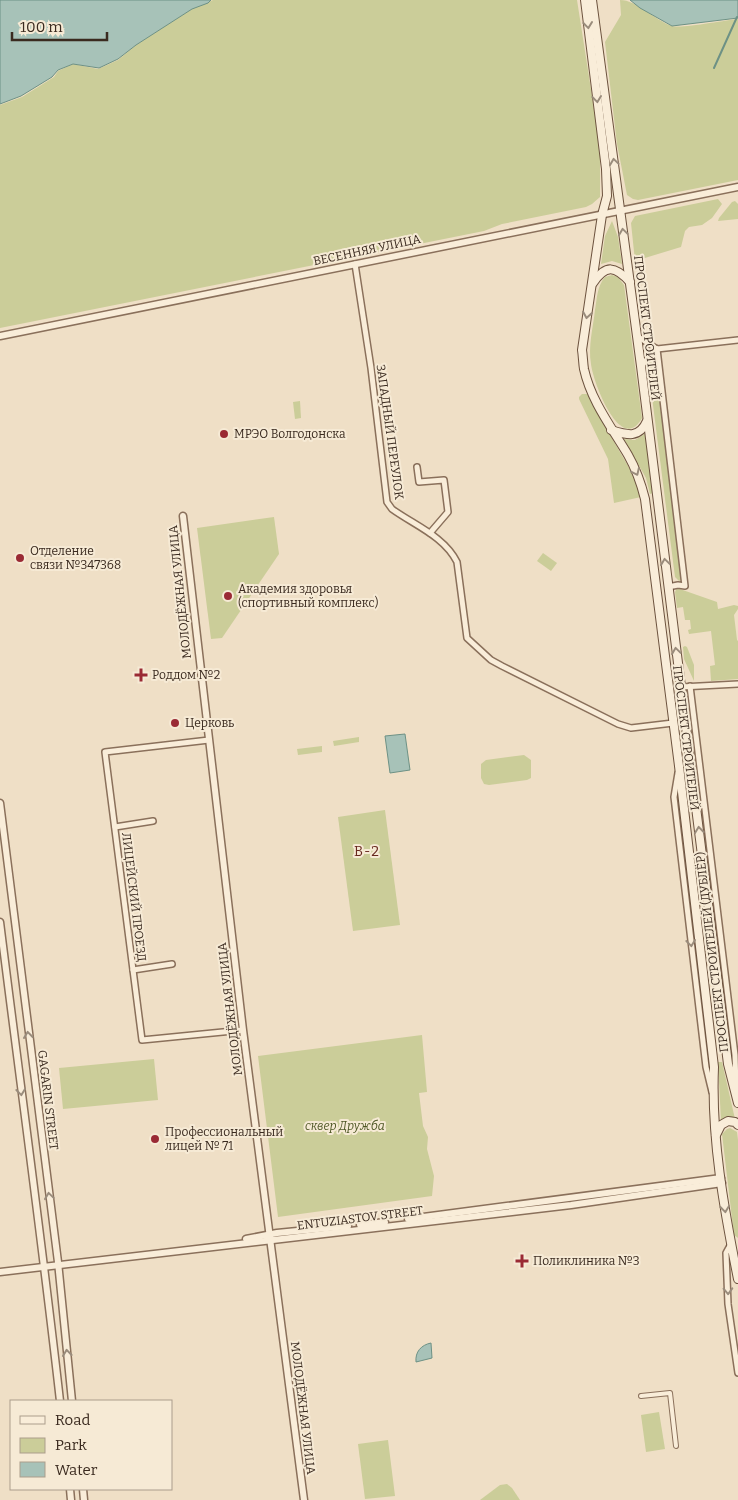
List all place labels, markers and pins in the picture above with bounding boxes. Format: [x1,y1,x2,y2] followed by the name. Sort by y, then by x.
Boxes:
[234,427,346,441] place label: МРЭО Волгодонска
[218,428,230,440] marker: МРЭО Волгодонска
[30,544,121,572] place label: Отделение связи №347368
[14,552,26,564] marker: Отделение связи №347368
[238,582,379,610] place label: Академия здоровья (спортивный комплекс)
[222,590,234,602] marker: Академия здоровья (спортивный комплекс)
[134,668,148,682] marker: Роддом №2
[152,668,220,682] place label: Роддом №2
[185,716,234,730] place label: Церковь
[169,717,181,729] marker: Церковь
[165,1125,283,1153] place label: Профессиональный лицей № 71
[149,1133,161,1145] marker: Профессиональный лицей № 71
[515,1254,529,1268] marker: Поликлиника №3
[533,1254,640,1268] place label: Поликлиника №3

